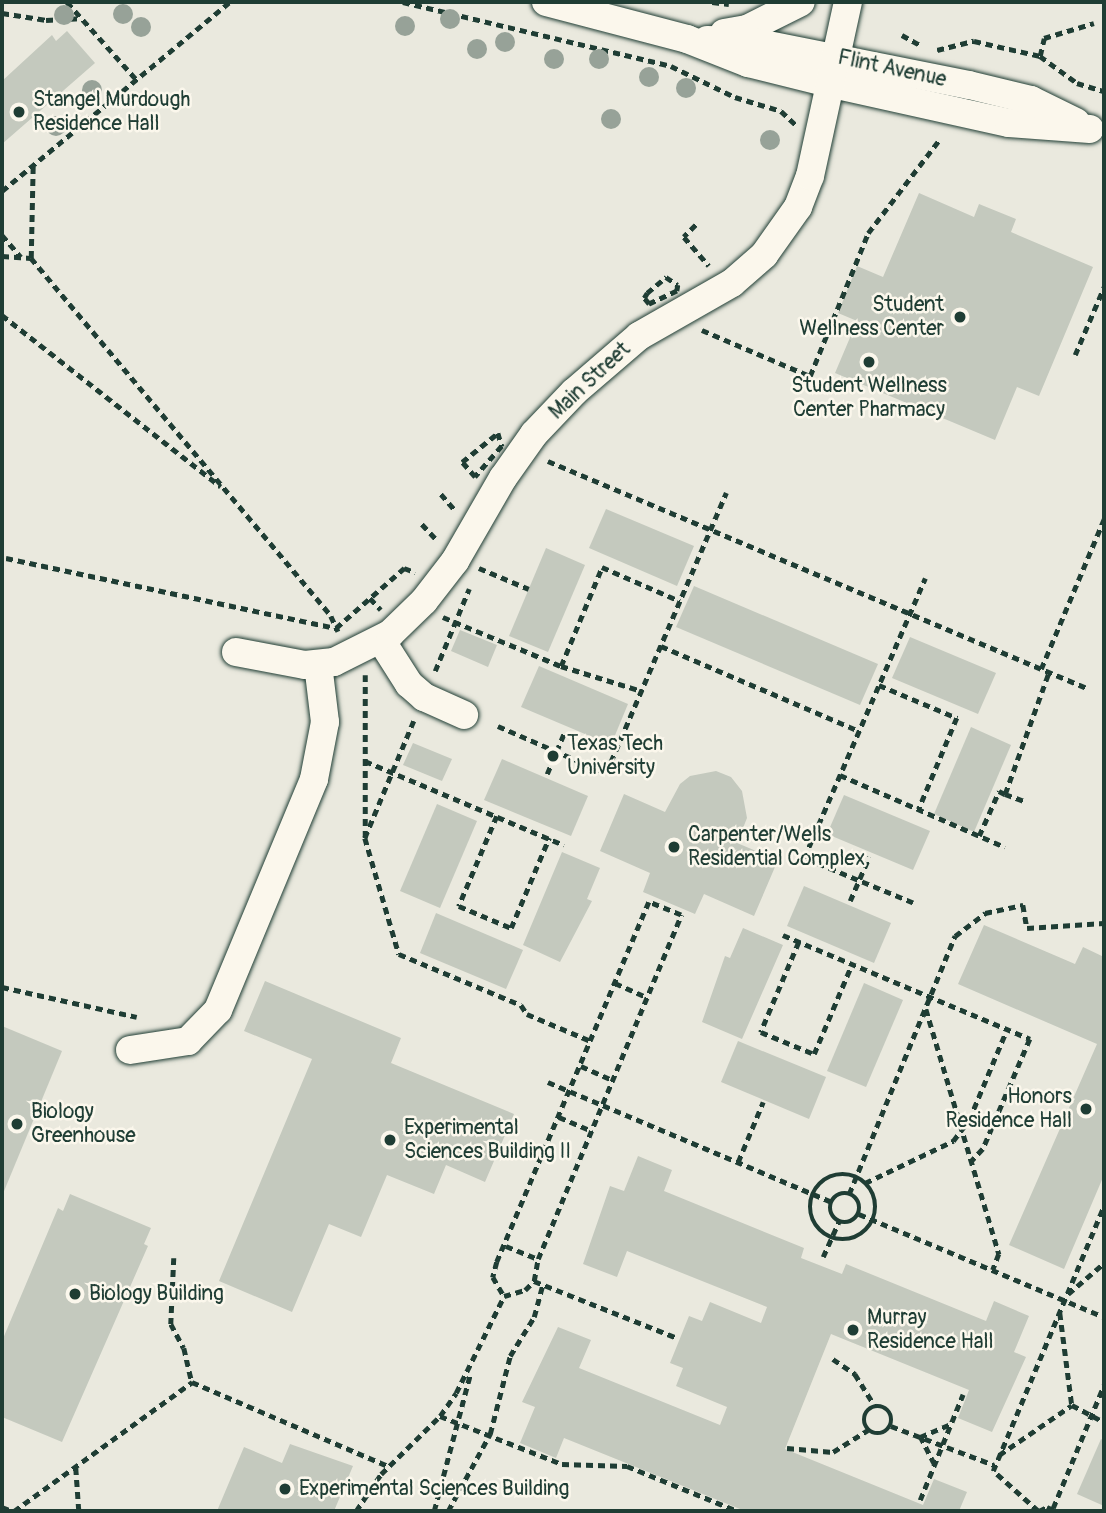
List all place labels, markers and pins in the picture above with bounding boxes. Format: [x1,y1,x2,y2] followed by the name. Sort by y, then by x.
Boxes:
[33,87,190,137] place label: Stangel Murdough Residence Hall
[11,104,27,120] marker: Stangel Murdough Residence Hall
[799,292,944,342] place label: Student Wellness Center
[950,307,970,327] marker: Student Wellness Center
[861,354,877,370] marker: Student Wellness Center Pharmacy
[791,373,947,423] place label: Student Wellness Center Pharmacy
[567,731,663,781] place label: Texas Tech University
[545,748,561,764] marker: Texas Tech University
[688,822,865,872] place label: Carpenter/Wells Residential Complex
[666,839,682,855] marker: Carpenter/Wells Residential Complex
[945,1084,1072,1134] place label: Honors Residence Hall
[31,1099,136,1149] place label: Biology Greenhouse
[1078,1101,1094,1117] marker: Honors Residence Hall
[404,1115,571,1165] place label: Experimental Sciences Building II
[9,1116,25,1132] marker: Biology Greenhouse
[382,1132,398,1148] marker: Experimental Sciences Building II
[89,1281,224,1307] place label: Biology Building
[67,1286,83,1302] marker: Biology Building
[867,1305,994,1355] place label: Murray Residence Hall
[845,1322,861,1338] marker: Murray Residence Hall
[299,1476,569,1502] place label: Experimental Sciences Building
[277,1481,293,1497] marker: Experimental Sciences Building

